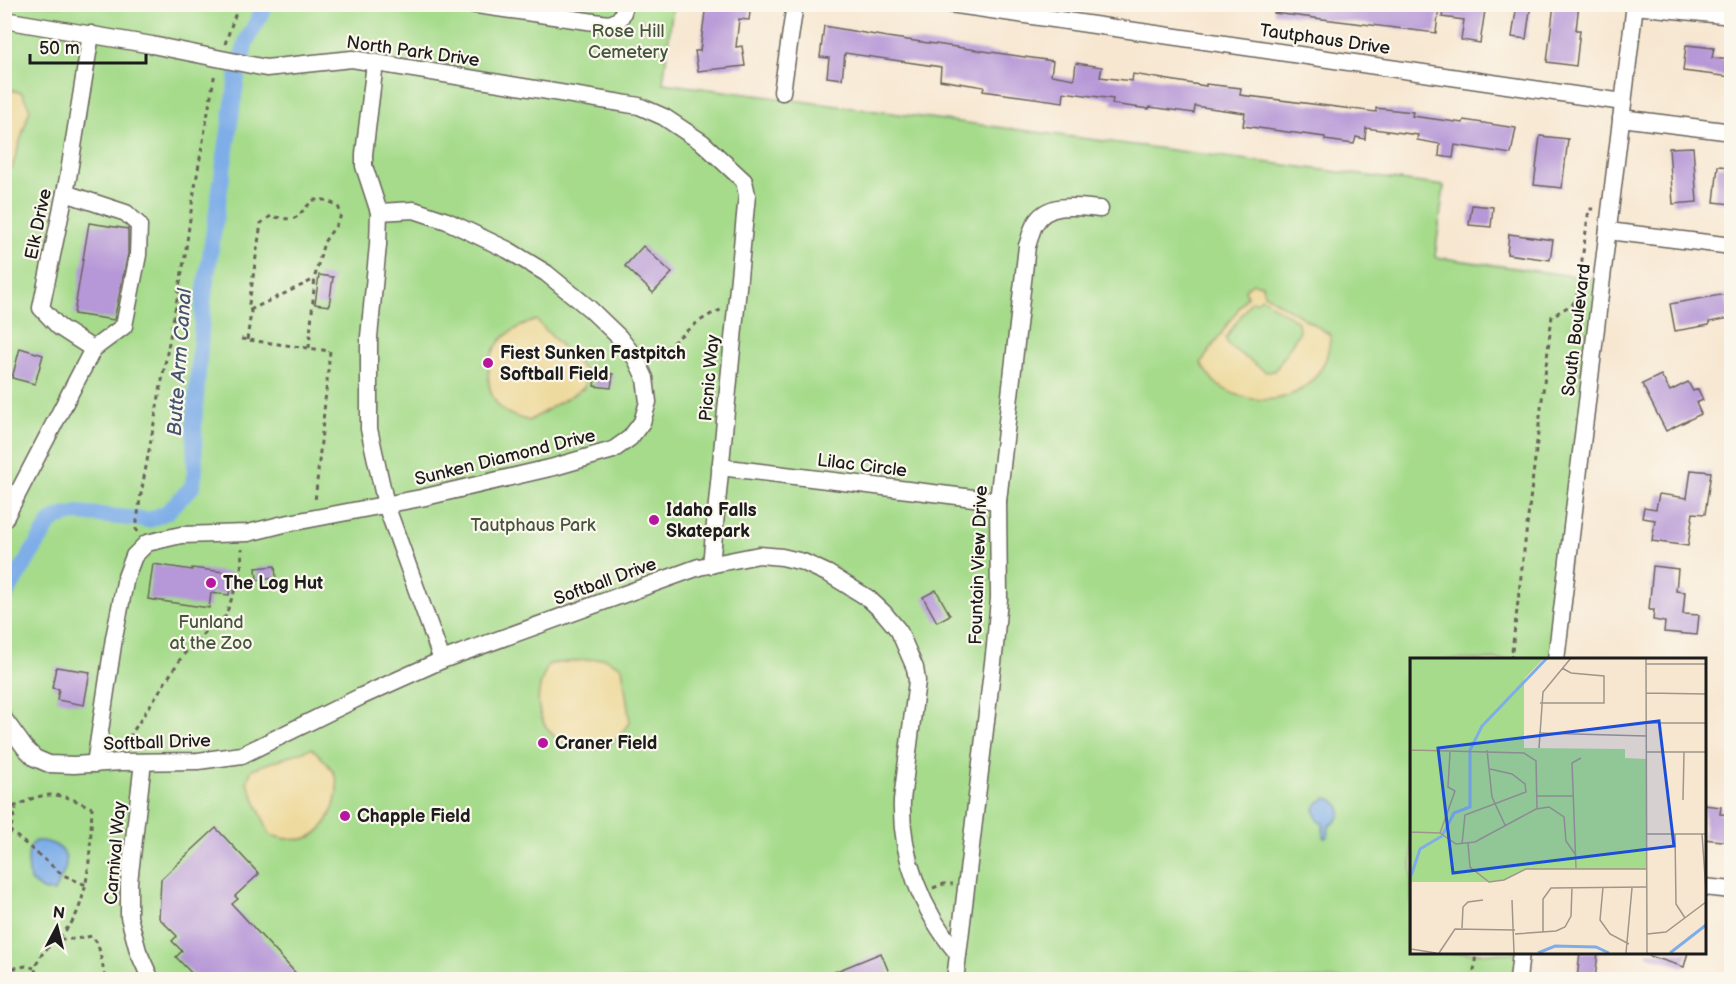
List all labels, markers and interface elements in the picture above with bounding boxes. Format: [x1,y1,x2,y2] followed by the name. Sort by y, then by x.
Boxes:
[1258,20,1392,59] street label: Tautphaus Drive
[588,21,669,63] park label: Rose Hill Cemetery
[30,27,146,65] scale bar
[345,32,481,71] street label: North Park Drive
[39,38,80,59] text: 50 m
[21,186,56,261] street label: Elk Drive
[1558,263,1595,397] street label: South Boulevard
[163,286,197,437] water label: Butte Arm Canal
[695,333,724,422] street label: Picnic Way
[500,343,686,385] place label: Fiest Sunken Fastpitch Softball Field
[481,356,495,370] marker: Fiest Sunken Fastpitch Softball Field
[413,425,598,490] street label: Sunken Diamond Drive
[816,450,908,481] street label: Lilac Circle
[965,485,992,645] street label: Fountain View Drive
[666,500,757,542] place label: Idaho Falls Skatepark
[647,513,661,527] marker: Idaho Falls Skatepark
[470,515,596,536] park label: Tautphaus Park
[551,553,660,610] street label: Softball Drive
[223,573,323,594] place label: The Log Hut
[204,576,218,590] marker: The Log Hut
[169,612,253,654] park label: Funland at the Zoo
[1410,658,1706,954] inset map
[103,730,211,755] street label: Softball Drive
[555,733,657,754] place label: Craner Field
[536,736,550,750] marker: Craner Field
[101,800,131,906] street label: Carnival Way
[357,806,470,827] place label: Chapple Field
[338,809,352,823] marker: Chapple Field
[27,897,87,957] north arrow
[52,903,66,924] text: N

